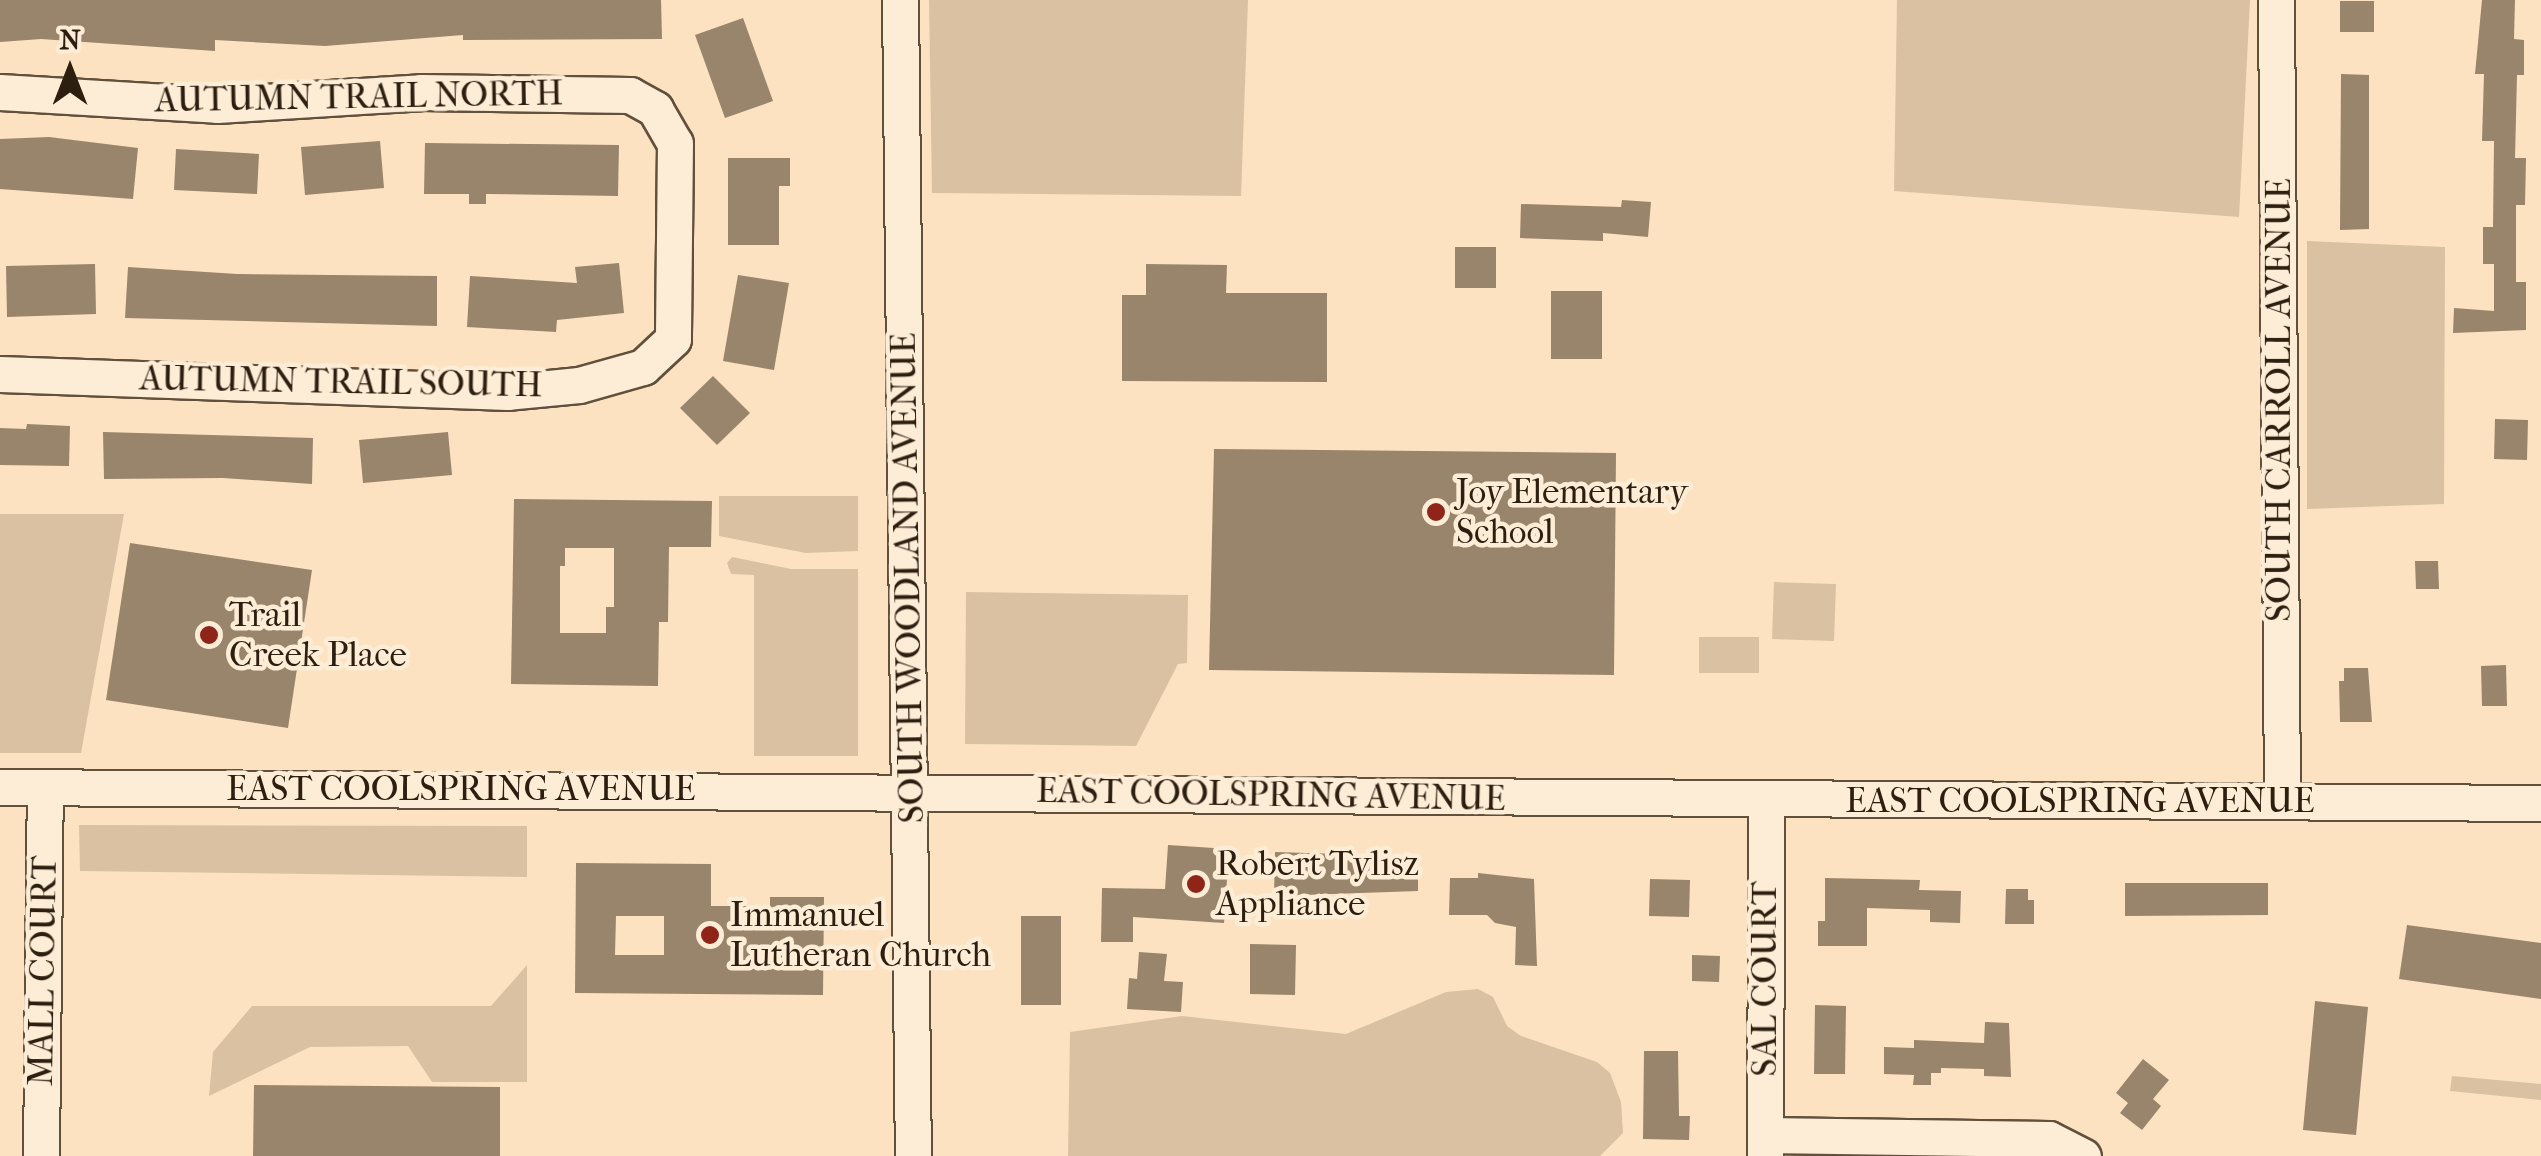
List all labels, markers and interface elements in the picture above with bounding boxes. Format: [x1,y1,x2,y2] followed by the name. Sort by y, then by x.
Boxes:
[20,20,120,120] north arrow
[59,23,81,56] text: N
[154,72,564,122] street label: AUTUMN TRAIL NORTH
[2258,178,2300,622] street label: SOUTH CARROLL AVENUE
[883,332,933,824] street label: SOUTH WOODLAND AVENUE
[139,357,543,407] street label: AUTUMN TRAIL SOUTH
[1456,471,1688,553] place label: Joy Elementary School
[1425,501,1447,523] marker: Joy Elementary School
[229,594,407,676] place label: Trail Creek Place
[198,624,220,646] marker: Trail Creek Place
[226,768,696,810] street label: EAST COOLSPRING AVENUE
[1036,770,1506,820] street label: EAST COOLSPRING AVENUE
[1845,780,2315,822] street label: EAST COOLSPRING AVENUE
[1216,843,1419,925] place label: Robert Tylisz Appliance
[20,856,66,1086] street label: MALL COURT
[1185,873,1207,895] marker: Robert Tylisz Appliance
[1744,881,1786,1077] street label: SAL COURT
[730,894,991,976] place label: Immanuel Lutheran Church
[699,924,721,946] marker: Immanuel Lutheran Church

